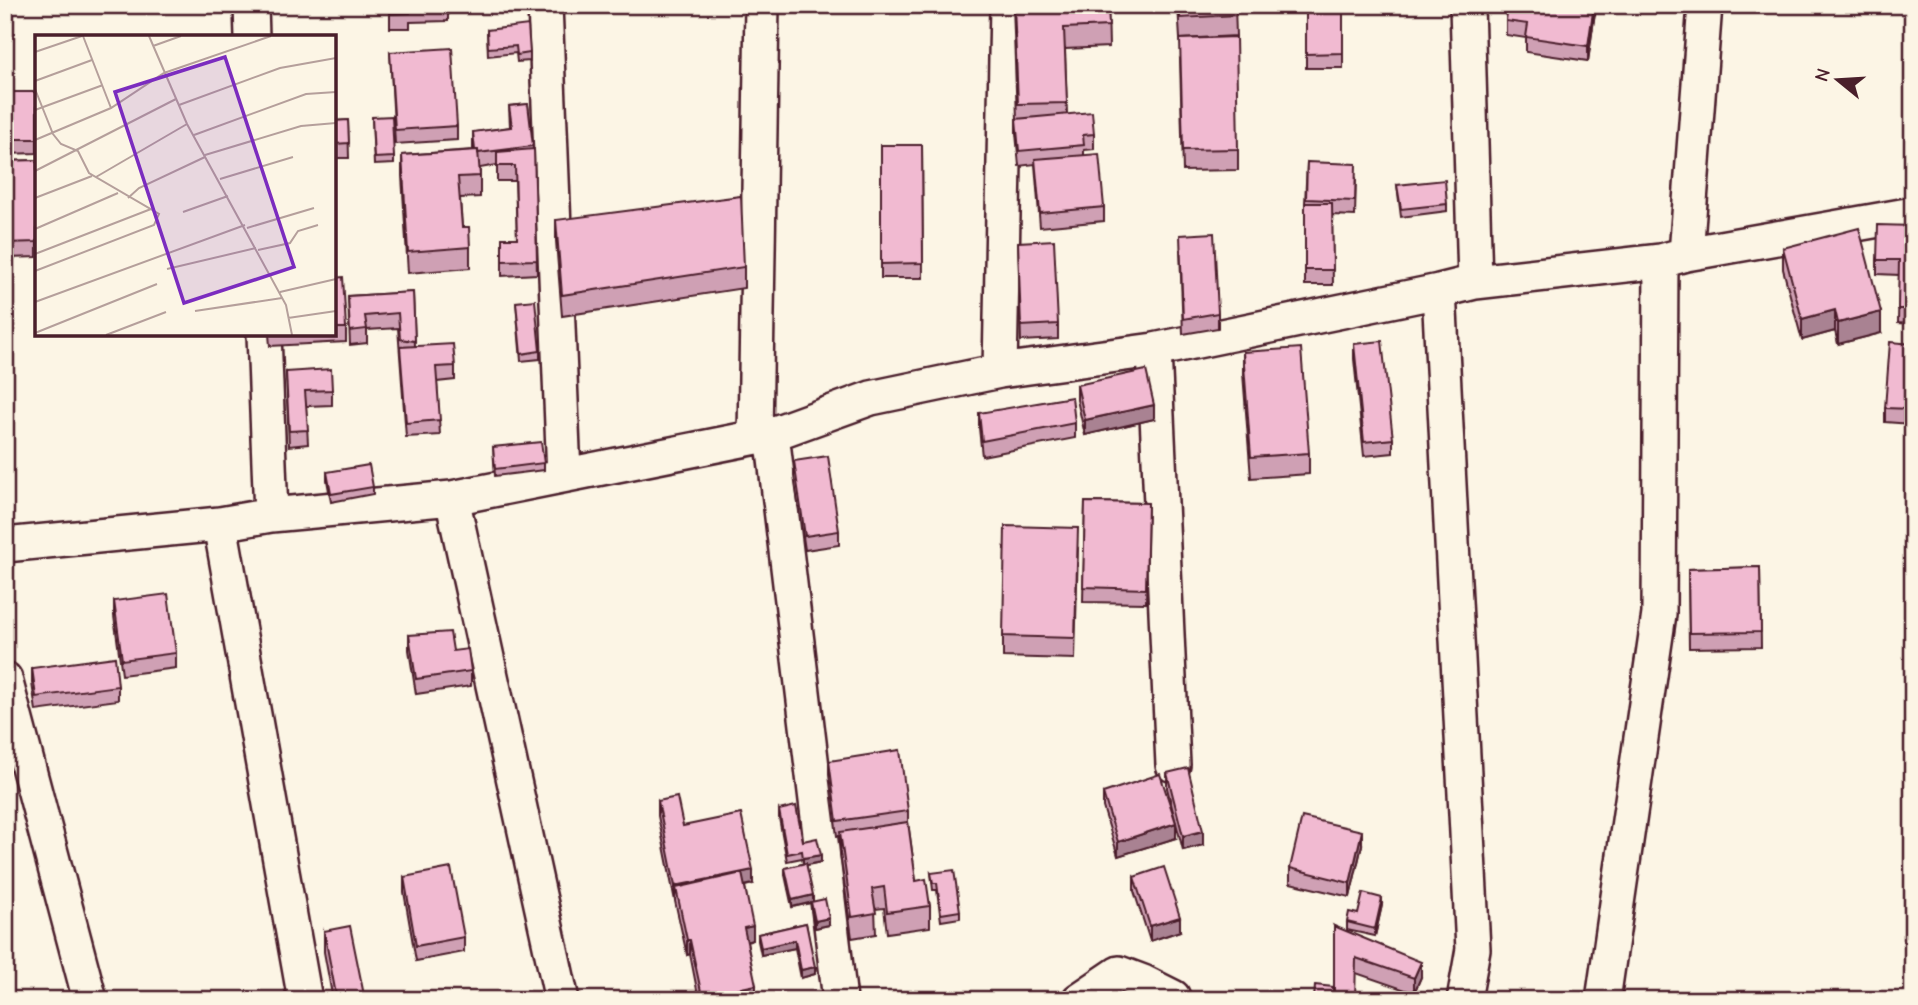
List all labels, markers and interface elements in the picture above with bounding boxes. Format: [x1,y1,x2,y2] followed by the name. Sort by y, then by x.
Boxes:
[35,35,336,336] inset map
[1802,46,1872,116] north arrow
[1810,66,1835,84] text: N

